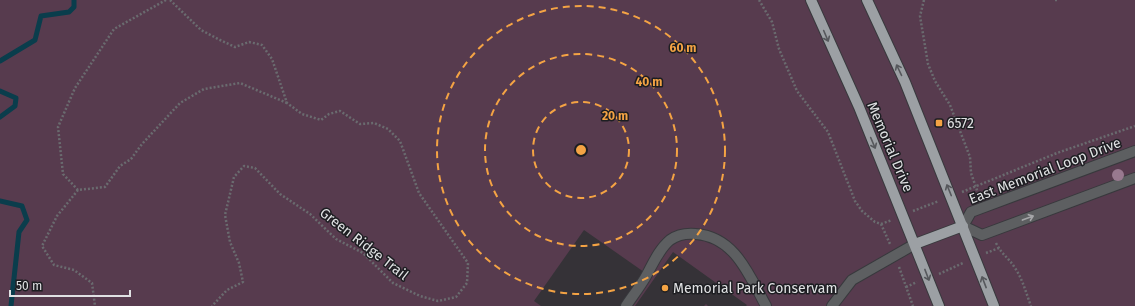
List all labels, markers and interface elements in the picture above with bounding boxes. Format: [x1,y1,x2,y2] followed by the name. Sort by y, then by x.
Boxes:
[823,29,831,41] one-way arrow
[670,41,696,55] text: 60 m
[895,64,902,76] one-way arrow
[636,75,662,89] text: 40 m
[863,99,917,195] street label: Memorial Drive
[602,109,628,123] text: 20 m
[947,115,974,132] place label: 6572
[934,118,944,128] marker: 6572
[967,134,1123,208] street label: East Memorial Loop Drive
[870,137,878,149] one-way arrow
[574,143,588,157] centre of rings
[944,184,952,196] one-way arrow
[316,204,412,284] street label: Green Ridge Trail
[1022,213,1034,221] one-way arrow
[923,269,931,281] one-way arrow
[10,272,130,298] scale bar
[980,277,988,289] one-way arrow
[16,279,42,293] text: 50 m
[673,280,837,297] place label: Memorial Park Conservam
[660,283,670,293] marker: Memorial Park Conservam

